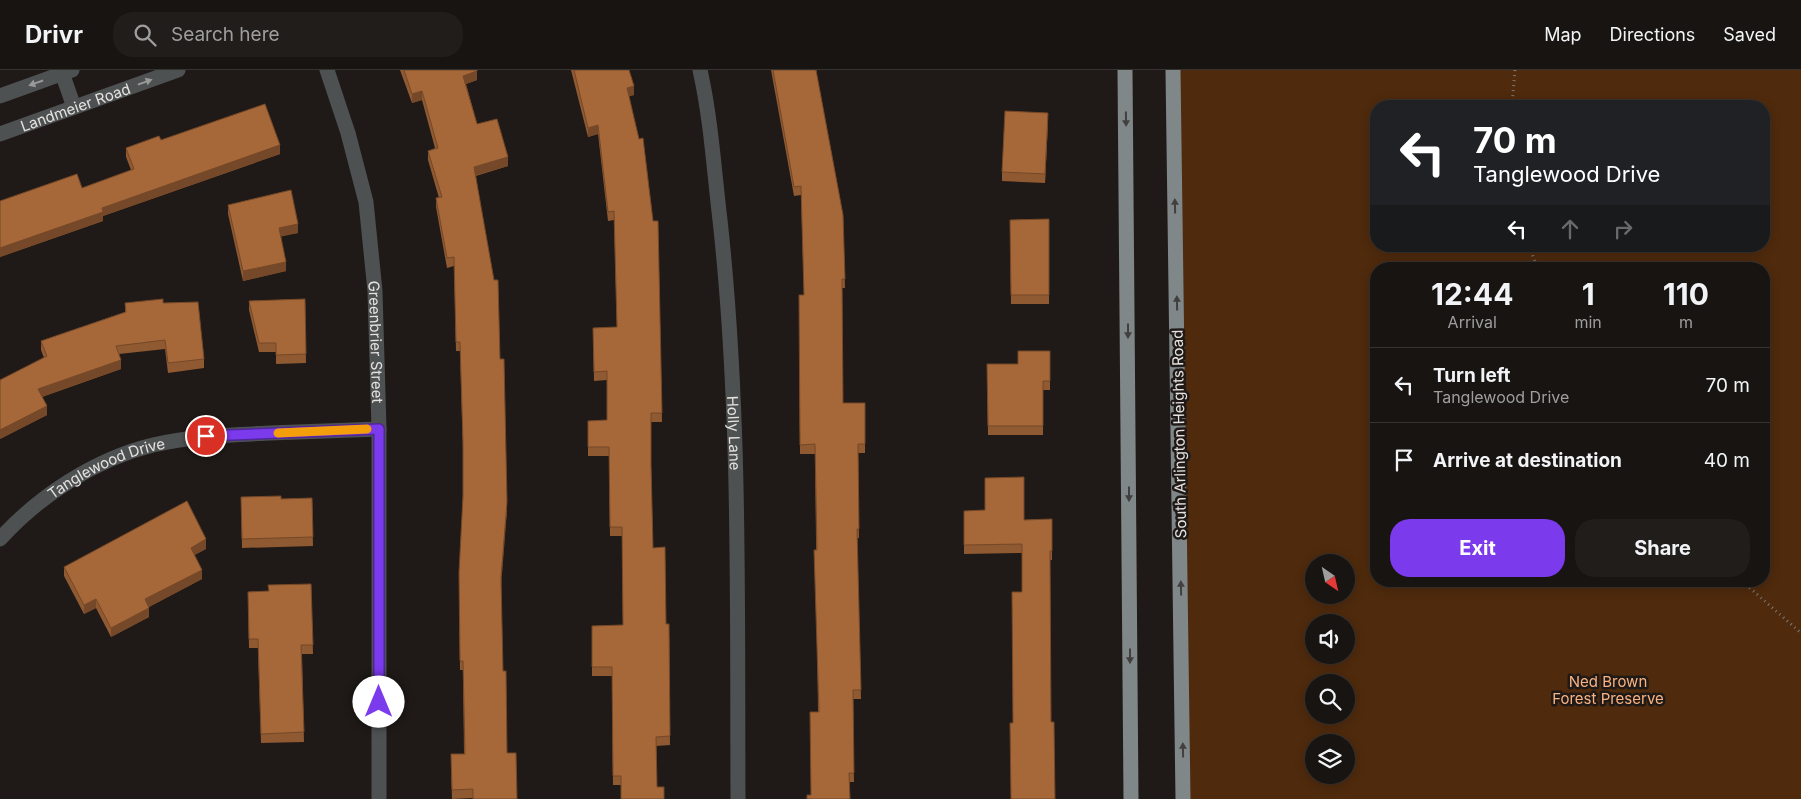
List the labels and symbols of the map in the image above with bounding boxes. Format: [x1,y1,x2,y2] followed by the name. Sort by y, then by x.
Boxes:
[18,78,133,135] street label: Landmeier Road
[138,78,153,86] one-way arrow
[28,79,43,87] one-way arrow
[1122,111,1130,127] one-way arrow
[1171,198,1179,214] one-way arrow
[364,280,388,403] street label: Greenbrier Street
[1172,295,1180,311] one-way arrow
[1124,324,1132,340] one-way arrow
[1168,330,1190,538] street label: South Arlington Heights Road
[724,395,745,471] street label: Holly Lane
[185,415,227,457] pin
[44,433,167,503] street label: Tanglewood Drive
[1125,486,1133,502] one-way arrow
[1305,554,1355,604] north arrow
[1177,580,1185,596] one-way arrow
[1126,649,1134,665] one-way arrow
[1552,672,1664,708] park label: Ned Brown Forest Preserve
[352,675,404,727] position arrow
[1179,742,1187,758] one-way arrow

